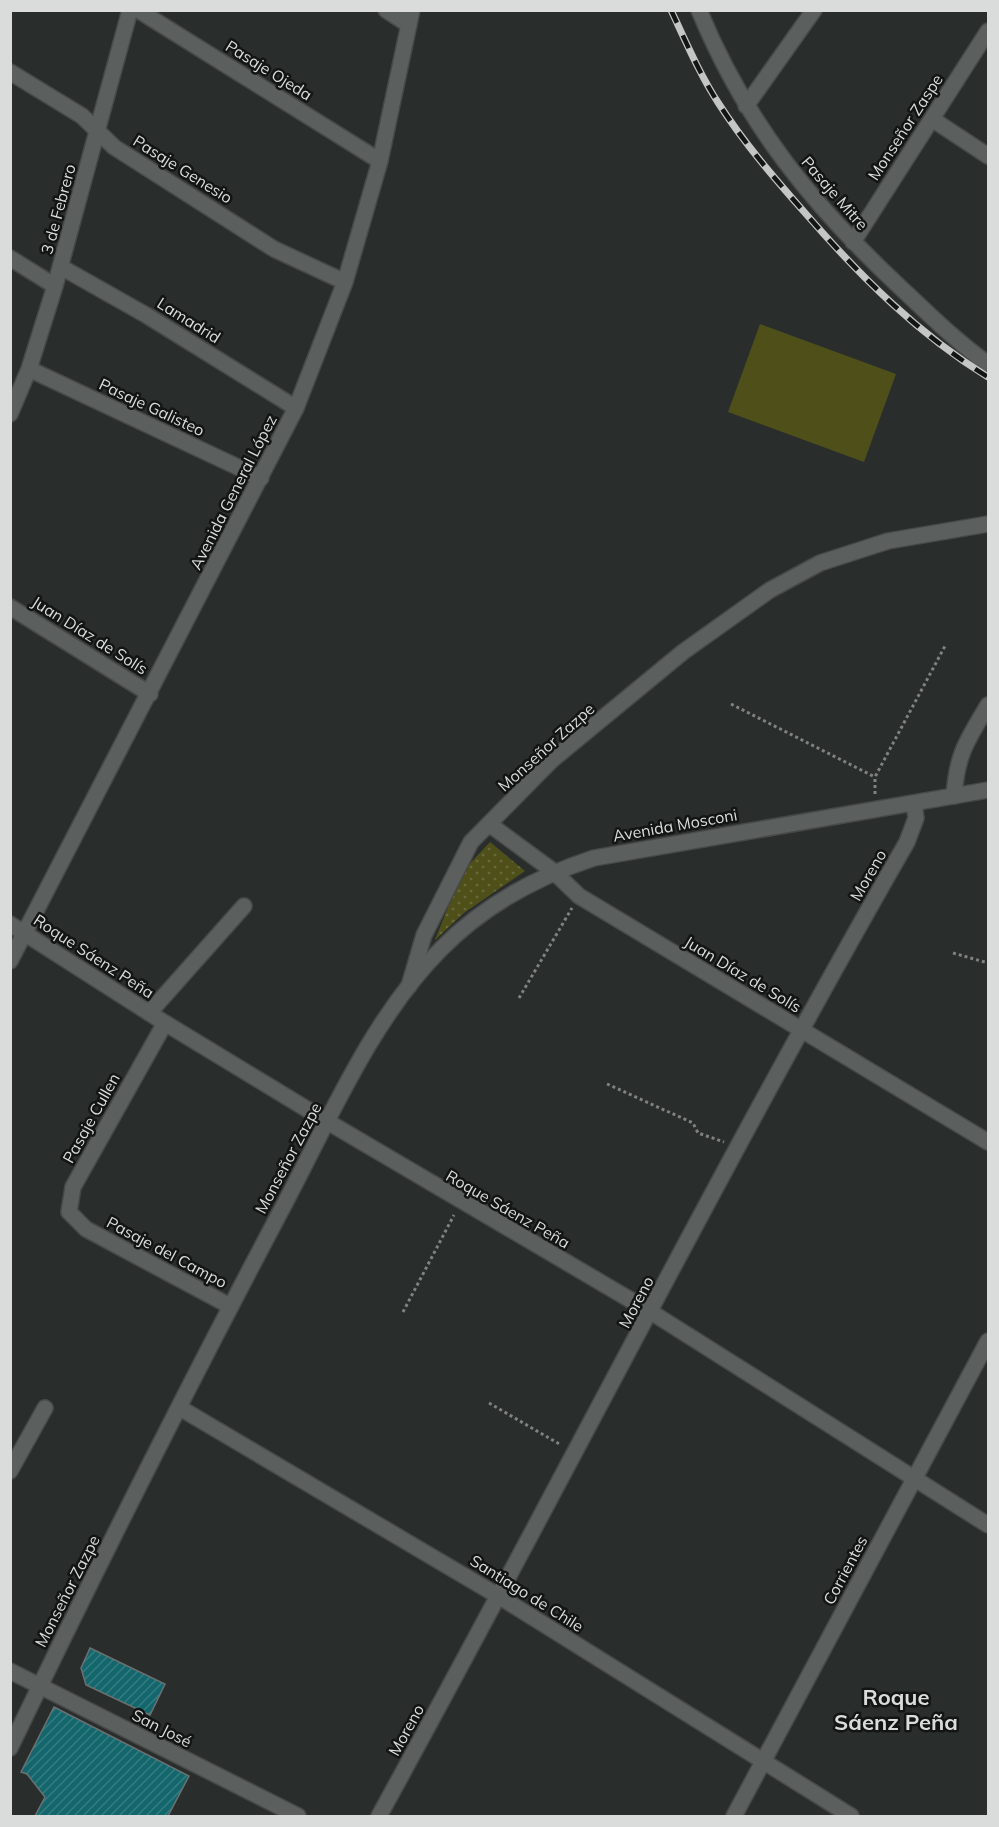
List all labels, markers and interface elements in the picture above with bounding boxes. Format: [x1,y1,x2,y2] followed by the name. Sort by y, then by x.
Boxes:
[222,36,316,104] street label: Pasaje Ojeda
[863,70,947,184] street label: Monseñor Zaspe
[130,131,236,207] street label: Pasaje Genesio
[797,152,873,234] street label: Pasaje Mitre
[36,162,80,256] street label: 3 de Febrero
[154,293,224,347] street label: Lamadrid
[96,374,208,440] street label: Pasaje Galisteo
[185,411,281,573] street label: Avenida General López
[28,591,152,679] street label: Juan Díaz de Solís
[494,698,598,796] street label: Monseñor Zazpe
[611,804,739,846] street label: Avenida Mosconi
[845,846,891,904] street label: Moreno
[30,910,158,1002] street label: Roque Sáenz Peña
[681,931,805,1017] street label: Juan Díaz de Solís
[58,1070,124,1166] street label: Pasaje Cullen
[250,1099,326,1217] street label: Monseñor Zazpe
[443,1165,573,1253] street label: Roque Sáenz Peña
[103,1212,231,1292] street label: Pasaje del Campo
[614,1273,658,1331] street label: Moreno
[30,1532,104,1650] street label: Monseñor Zazpe
[819,1532,872,1608] street label: Corrientes
[467,1550,587,1636] street label: Santiago de Chile
[834,1683,958,1736] district label: Roque Sáenz Peña
[384,1701,428,1759] street label: Moreno
[129,1705,195,1751] street label: San José

